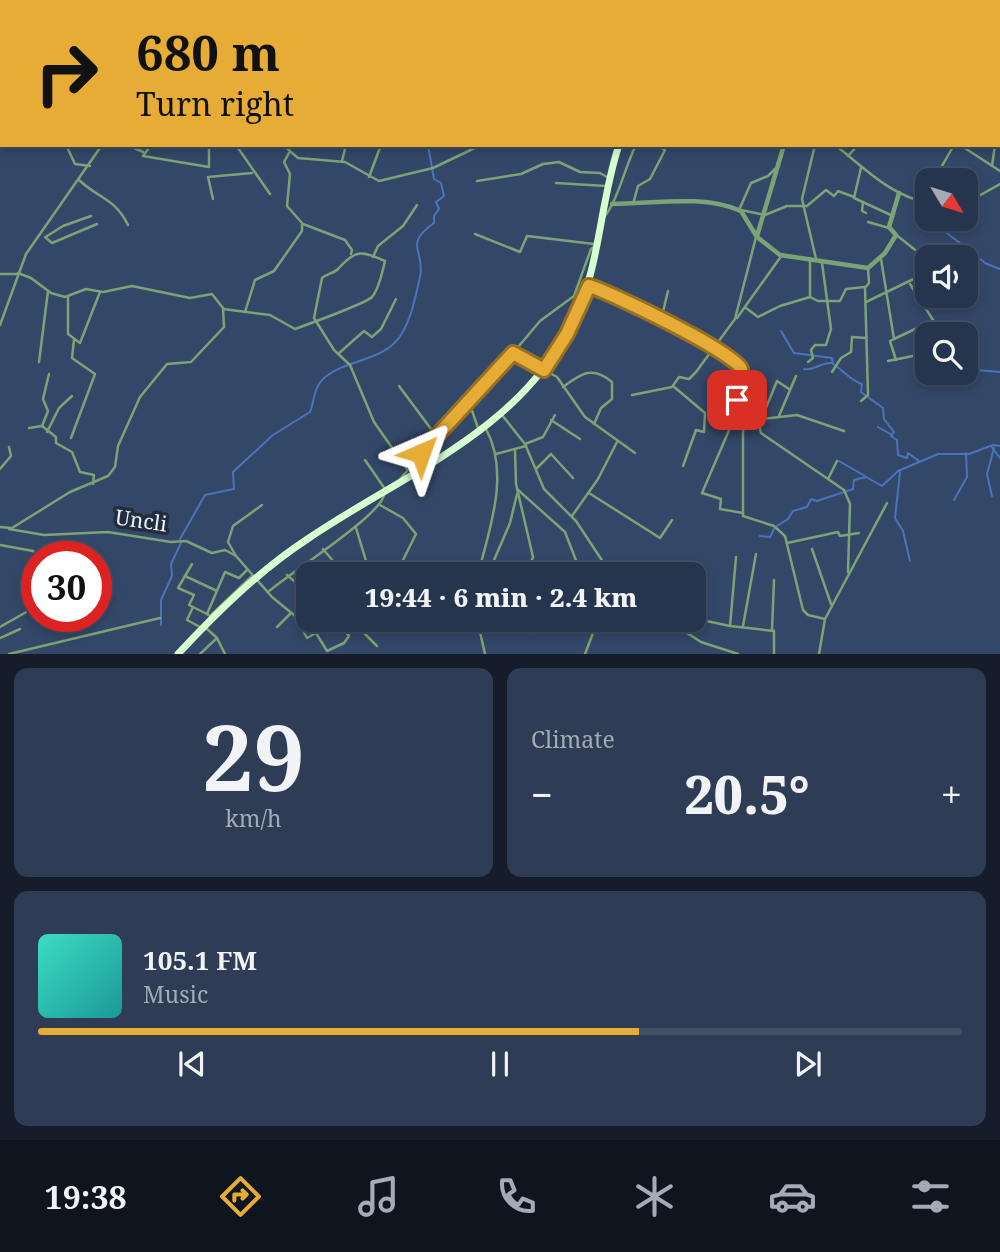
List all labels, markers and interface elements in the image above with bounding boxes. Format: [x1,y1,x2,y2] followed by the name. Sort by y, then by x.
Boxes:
[136,19,280,85] text: 680 m
[21,28,112,119] icon: right
[136,82,294,125] text: Turn right
[915,168,978,231] north arrow
[915,168,978,385] map controls
[915,245,978,308] button: sound
[915,322,978,385] button: search
[707,370,767,430] pin
[718,381,756,419] icon: arrive
[384,416,458,490] position arrow
[113,503,169,538] street label: Uncli
[21,541,112,632] speed limit sign: 30
[365,579,637,615] text: 19:44 · 6 min · 2.4 km
[202,694,305,818] text: 29
[531,723,615,755] text: Climate
[684,758,810,829] text: 20.5°
[531,768,553,820] text: −
[941,768,962,820] text: +
[225,802,282,834] text: km/h
[143,942,257,978] text: 105.1 FM
[143,978,208,1010] text: Music
[173,1045,211,1083] icon: previous
[481,1045,519,1083] icon: pause
[789,1045,827,1083] icon: next
[216,1172,265,1221] icon: directions
[354,1172,403,1221] icon: music
[492,1172,541,1221] icon: phone
[630,1172,679,1221] icon: climate
[768,1172,817,1221] icon: car
[906,1172,955,1221] icon: filters
[45,1175,127,1218] text: 19:38

